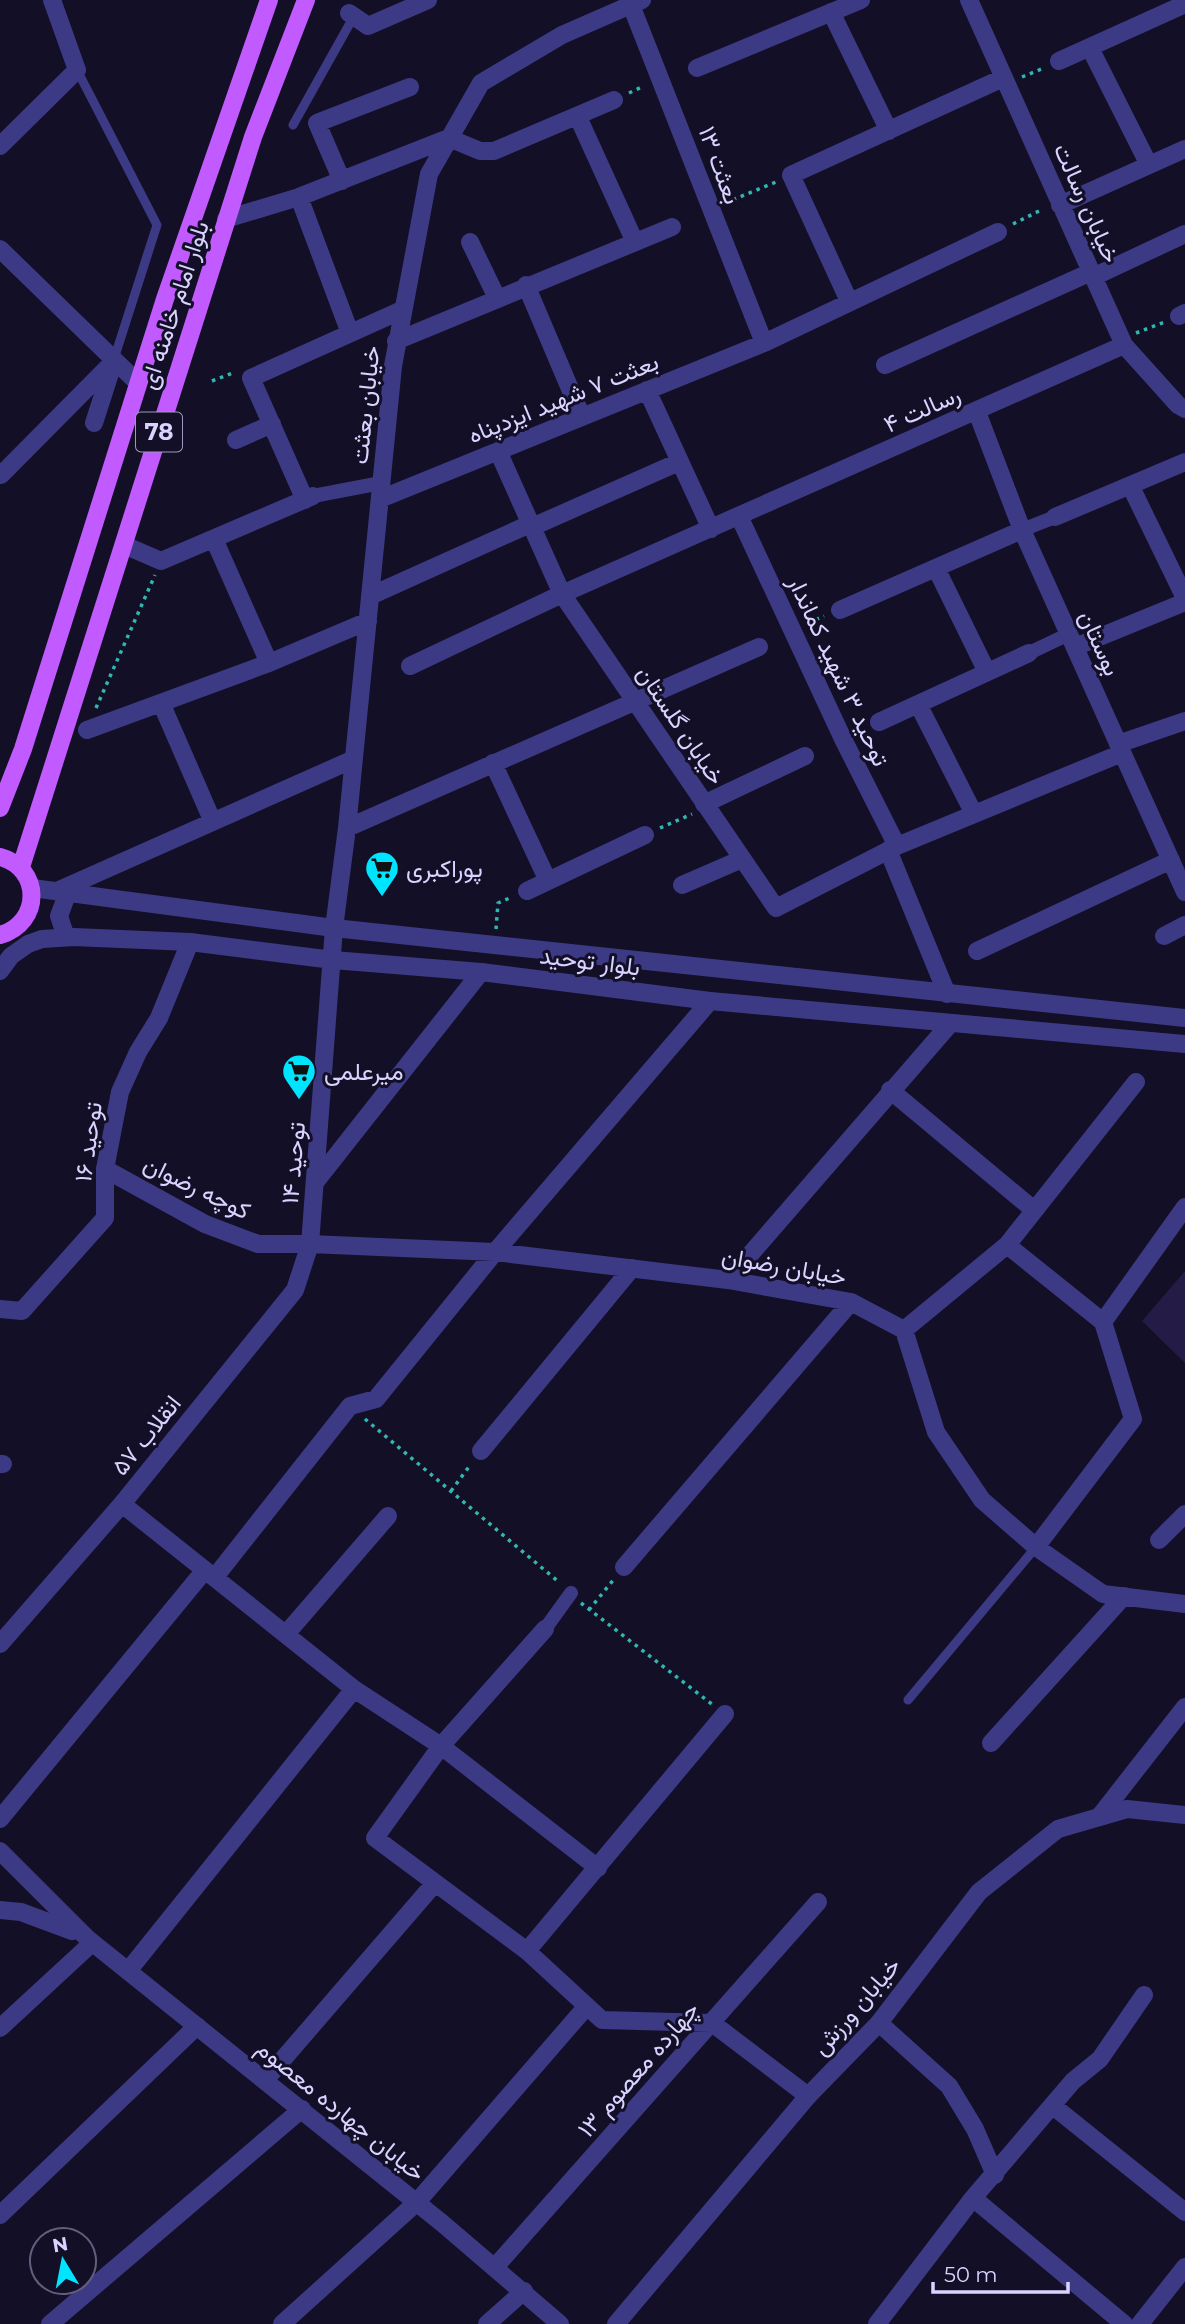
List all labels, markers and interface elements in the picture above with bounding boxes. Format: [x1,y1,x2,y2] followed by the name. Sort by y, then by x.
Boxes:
[693,122,747,208] street label: بعثت ۱۳
[1047,139,1126,268] street label: خیابان رسالت
[133,217,217,393] street label: بلوار امام خامنه ای
[344,344,386,466] street label: خیابان بعثت
[464,347,663,451] street label: بعثت ۷ شهید ایزدپناه
[879,379,965,440] street label: رسالت ۴
[136,412,182,452] road number: 78
[781,570,896,771] street label: توحید ۳ شهید کماندار
[1072,606,1127,681] street label: بوستان
[631,660,731,790] street label: خیابان گلستان
[363,849,401,898] supermarket icon: پوراکبری
[406,854,483,885] place label: پوراکبری
[538,940,642,983] street label: بلوار توحید
[280,1052,318,1101] supermarket icon: میرعلمی
[324,1057,404,1087] place label: میرعلمی
[68,1100,109,1184] street label: توحید ۱۶
[275,1121,312,1205] street label: توحید ۱۴
[138,1149,255,1227] street label: کوچه رضوان
[719,1241,848,1292] street label: خیابان رضوان
[105,1389,187,1481] street label: انقلاب ۵۷
[806,1951,907,2062] street label: خیابان ورزش
[571,1995,706,2144] street label: چهارده معصوم ۱۳
[250,2033,431,2188] street label: خیابان چهارده معصوم
[28,2226,98,2296] north arrow
[51,2232,70,2257] text: N
[933,2250,1068,2294] scale bar
[944,2262,998,2287] text: 50 m

